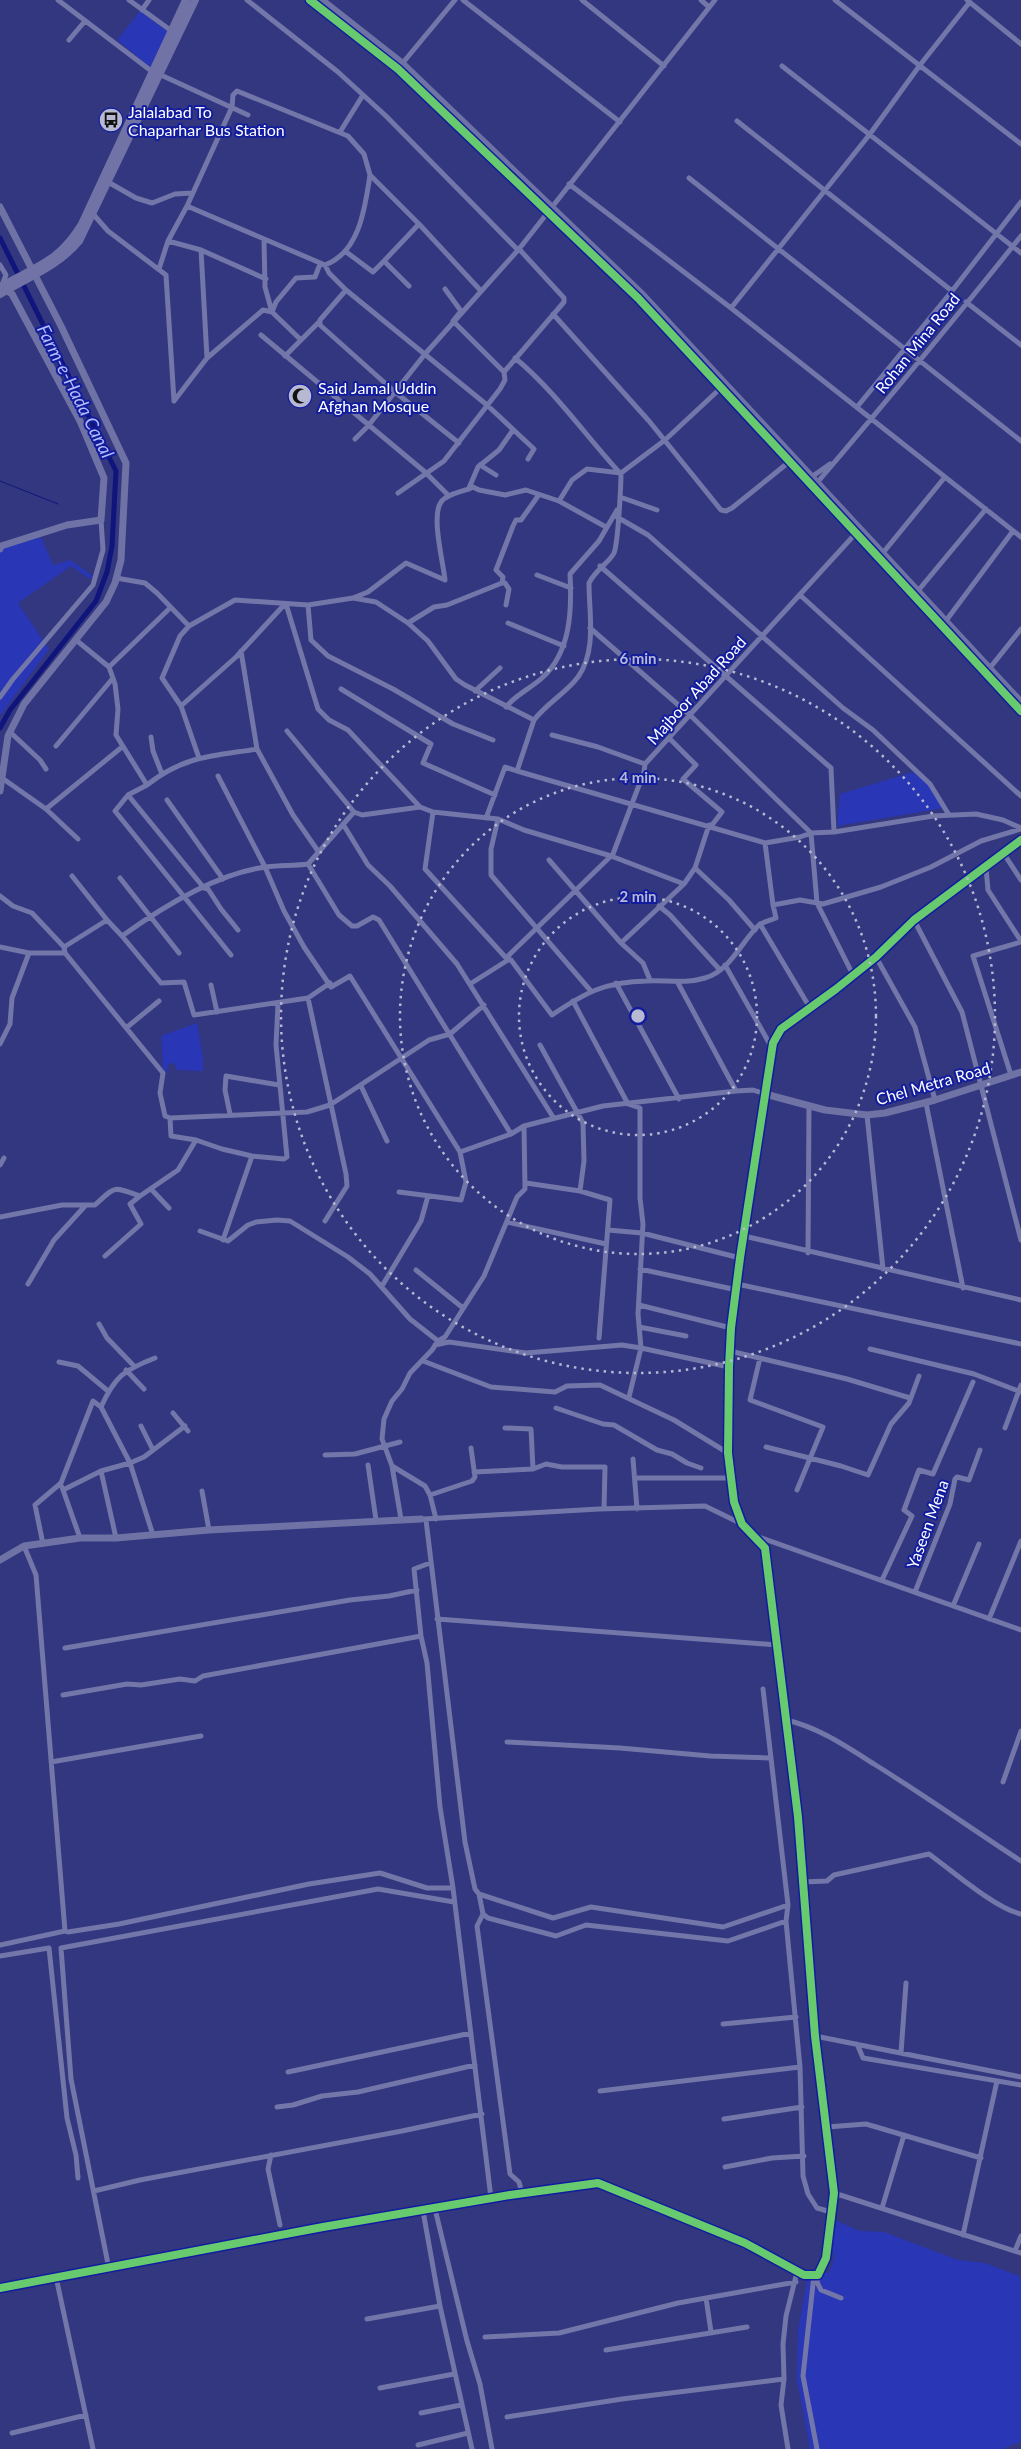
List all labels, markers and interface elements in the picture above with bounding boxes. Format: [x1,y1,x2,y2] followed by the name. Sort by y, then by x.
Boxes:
[128,102,285,139] place label: Jalalabad To Chaparhar Bus Station
[98,107,124,133] bus stop icon: Jalalabad To Chaparhar Bus Station
[871,289,963,397] street label: Rohan Mina Road
[33,321,119,461] water label: Farm-e-Hada Canal
[318,378,436,415] place label: Said Jamal Uddin Afghan Mosque
[287,383,313,409] mosque icon: Said Jamal Uddin Afghan Mosque
[642,632,750,748] street label: Majboor Abad Road
[619,649,657,667] text: 6 min
[619,768,657,786] text: 4 min
[619,887,657,905] text: 2 min
[629,1007,647,1025] centre of rings
[874,1058,992,1108] street label: Chel Metra Road
[902,1477,952,1571] street label: Yaseen Mena

